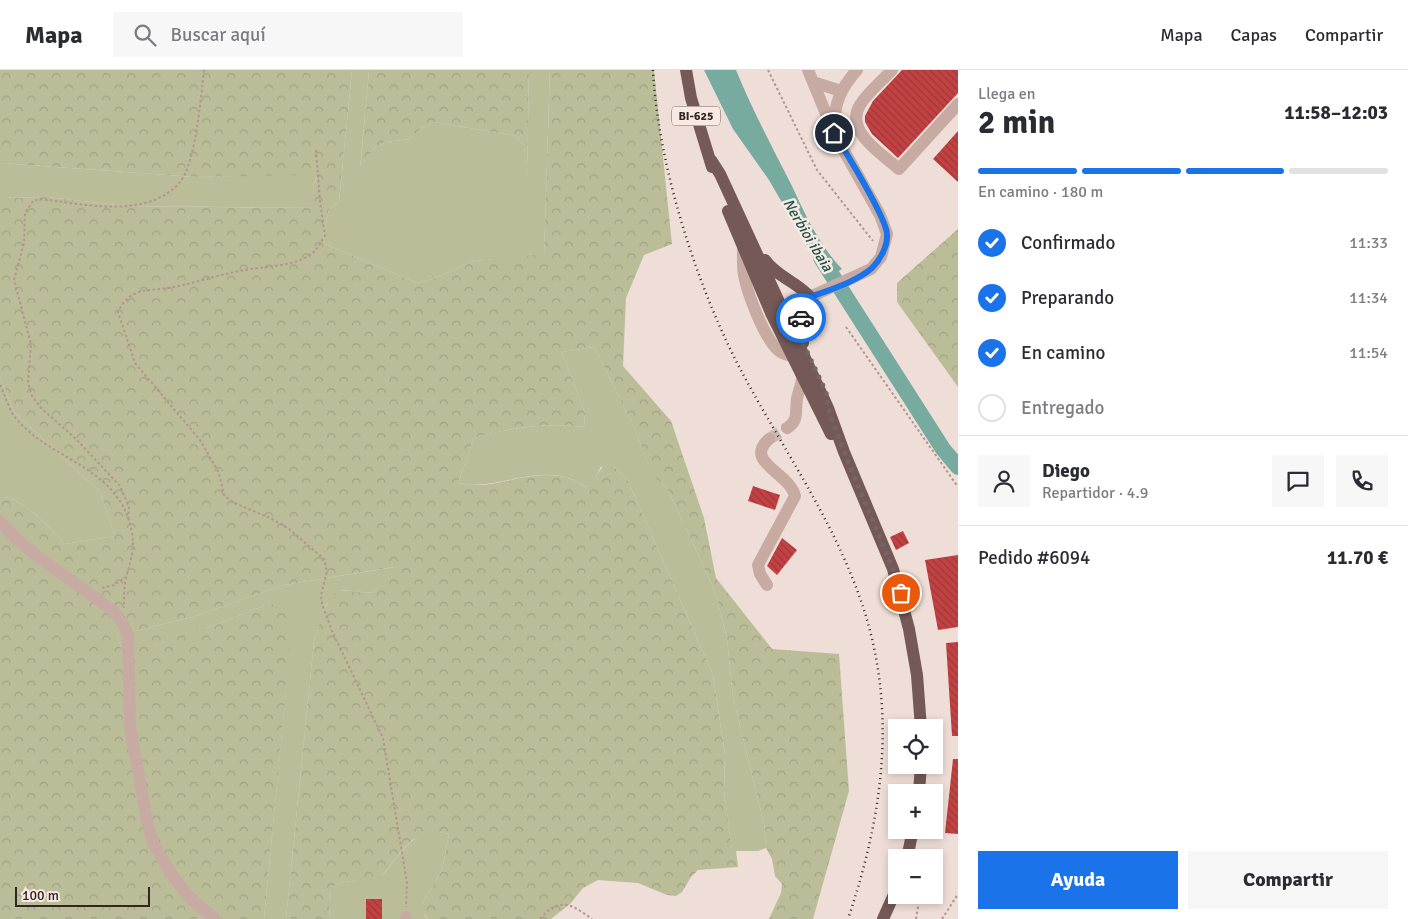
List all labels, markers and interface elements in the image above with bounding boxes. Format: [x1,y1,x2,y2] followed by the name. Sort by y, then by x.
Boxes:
[113,12,463,57] search box
[25,20,83,50] text: Mapa
[131,21,159,49] icon: search
[171,23,266,47] text: Buscar aquí
[1160,24,1203,46] text: Mapa
[1231,24,1277,46] text: Capas
[1305,24,1383,46] text: Compartir
[978,84,1036,104] text: Llega en
[1284,101,1388,125] text: 11:58–12:03
[978,103,1055,142] text: 2 min
[672,106,720,126] road number: BI-625
[813,112,855,154] pin
[820,119,848,147] icon: home
[978,182,1103,202] text: En camino · 180 m
[779,195,837,275] water label: Nerbioi ibaia
[978,229,1006,257] icon: check
[1021,231,1115,255] text: Confirmado
[1349,233,1388,253] text: 11:33
[978,284,1006,312] icon: check
[1021,286,1114,310] text: Preparando
[1349,288,1388,308] text: 11:34
[776,293,826,343] courier
[787,304,815,332] icon: car
[978,339,1006,367] icon: check
[1021,341,1105,365] text: En camino
[1349,343,1388,363] text: 11:54
[1021,396,1104,420] text: Entregado
[978,455,1030,507] button: person
[1272,455,1324,507] button: chat
[1336,455,1388,507] button: phone
[1042,459,1090,483] text: Diego
[1042,483,1148,503] text: Repartidor · 4.9
[978,546,1090,570] text: Pedido #6094
[1327,546,1388,570] text: 11.70 €
[880,572,922,614] pin
[887,579,915,607] icon: bag
[888,719,943,904] map controls
[888,719,943,774] button: locate
[888,784,943,839] button: +
[888,849,943,904] button: −
[978,851,1178,909] button: Ayuda
[1188,851,1388,909] button: Compartir
[15,884,150,907] scale bar
[22,887,59,904] text: 100 m

